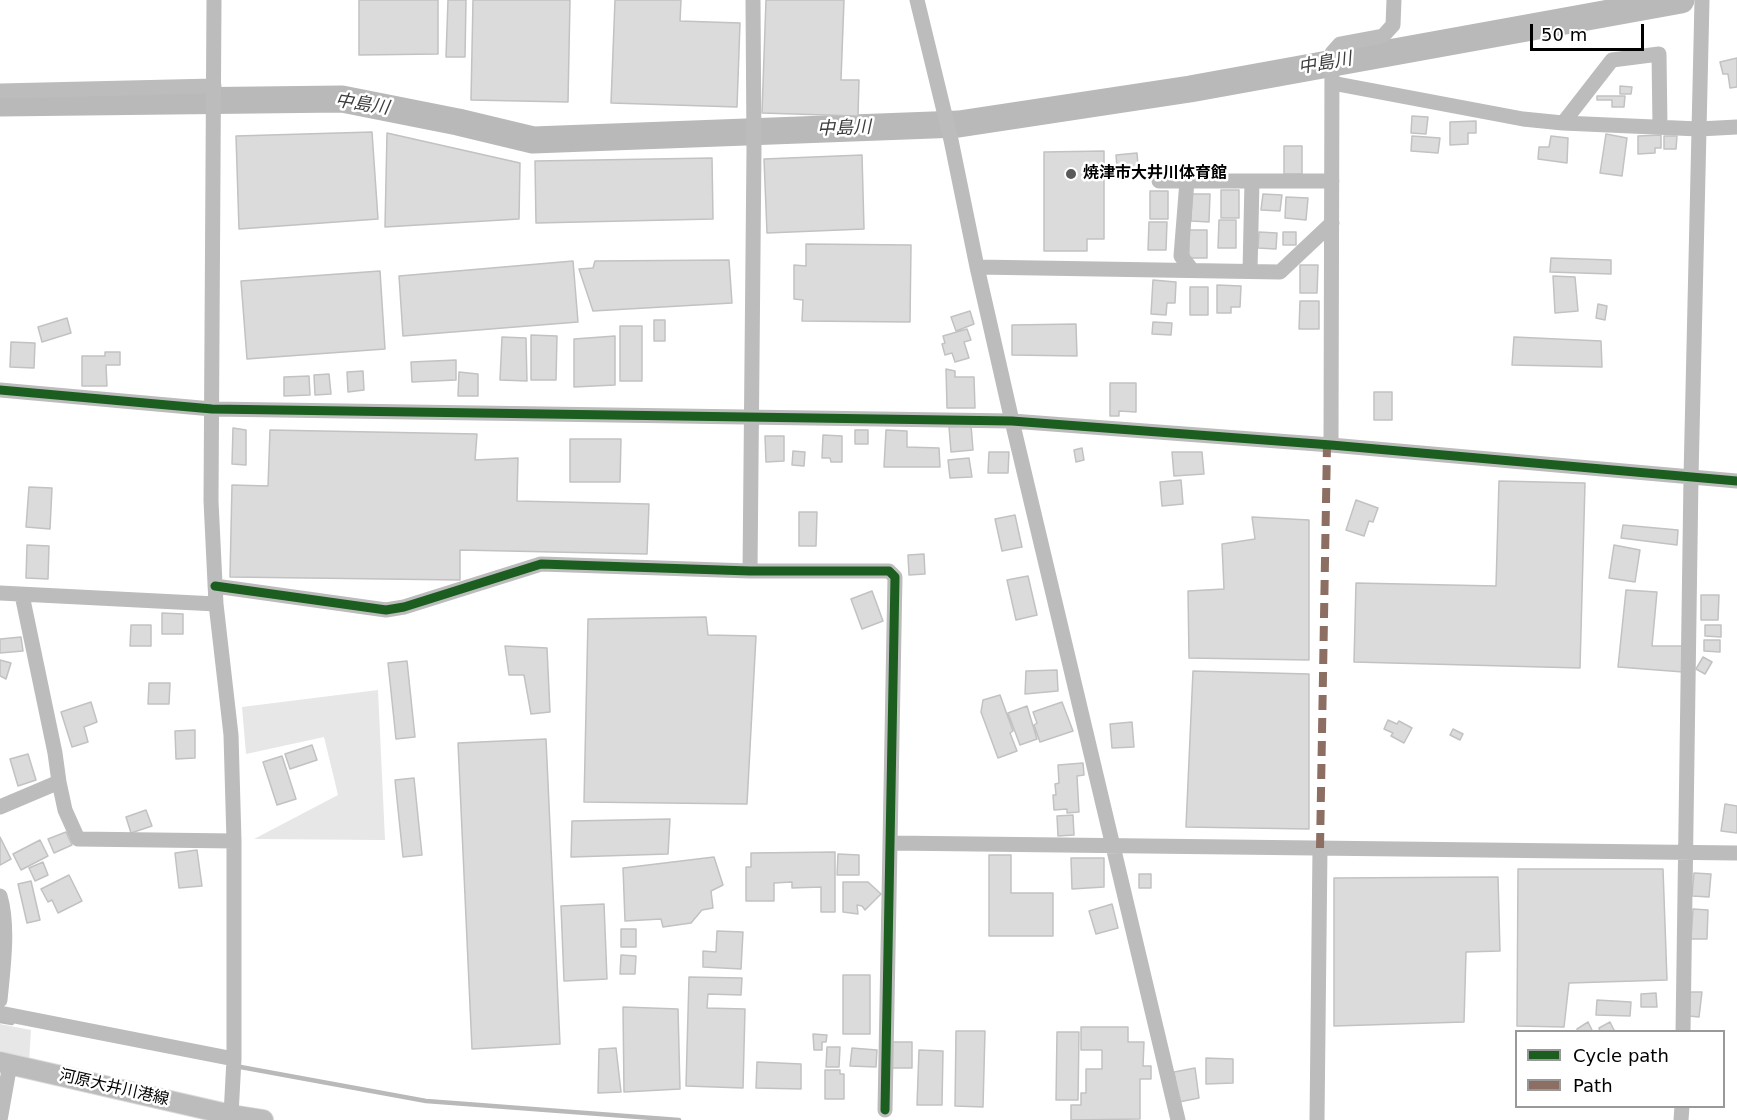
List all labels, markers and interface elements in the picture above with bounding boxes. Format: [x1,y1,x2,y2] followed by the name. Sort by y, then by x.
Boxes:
[1533,12,1647,50] scale bar
[1541,24,1587,45] text: 50 m
[1297,49,1353,79] water label: 中島川
[334,90,390,120] water label: 中島川
[817,117,871,141] water label: 中島川
[1083,164,1227,184] place label: 焼津市大井川体育館
[1064,167,1078,181] marker: 焼津市大井川体育館
[1515,1030,1725,1108] legend
[1573,1045,1669,1066] text: Cycle path
[57,1066,171,1110] street label: 河原大井川港線
[1573,1075,1613,1096] text: Path

